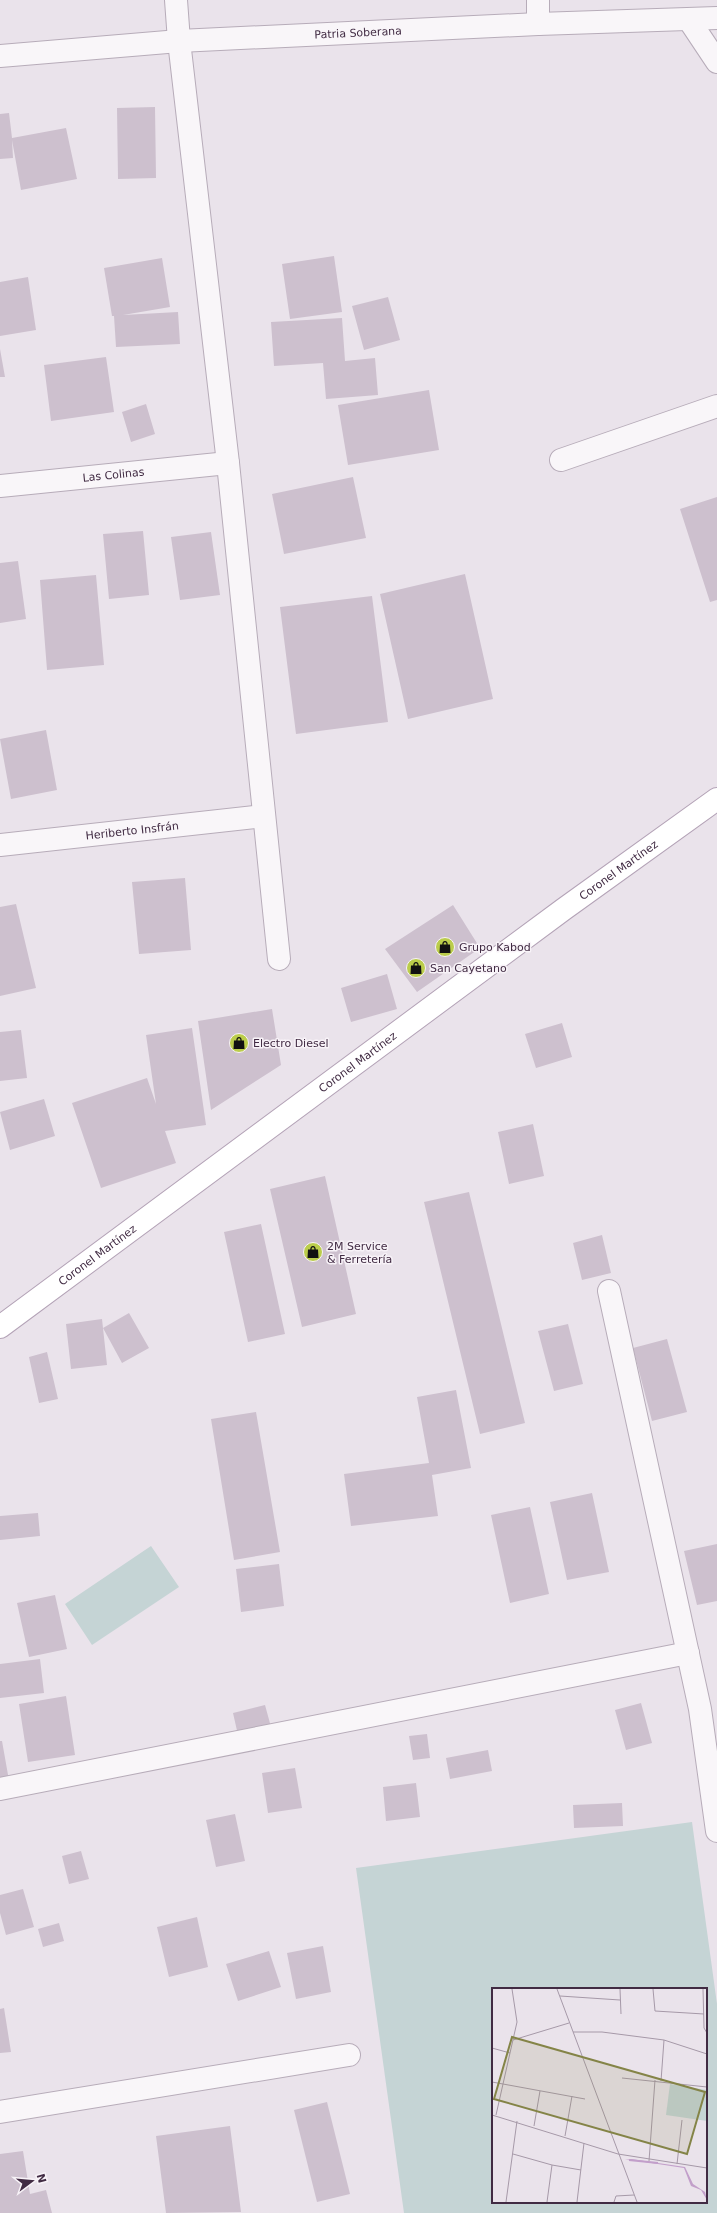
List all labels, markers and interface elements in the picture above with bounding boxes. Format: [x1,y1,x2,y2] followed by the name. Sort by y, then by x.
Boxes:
[314,24,402,41] street label: Patria Soberana
[82,465,145,484] street label: Las Colinas
[85,819,179,842] street label: Heriberto Insfrán
[577,837,660,902] street label: Coronel Martínez
[434,936,456,958] shop icon: Grupo Kabod
[459,941,531,954] place label: Grupo Kabod
[405,957,427,979] shop icon: San Cayetano
[430,962,507,975] place label: San Cayetano
[316,1029,399,1095] street label: Coronel Martínez
[228,1032,250,1054] shop icon: Electro Diesel
[253,1037,329,1050] place label: Electro Diesel
[56,1222,139,1288] street label: Coronel Martínez
[327,1240,392,1266] place label: 2M Service & Ferretería
[302,1241,324,1263] shop icon: 2M Service & Ferretería
[492,1988,707,2203] inset map
[12,2161,52,2201] north arrow
[34,2172,49,2185] text: N

